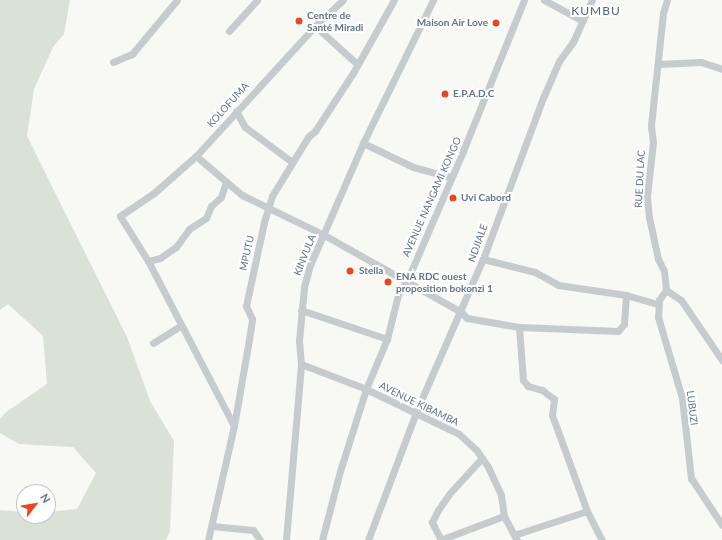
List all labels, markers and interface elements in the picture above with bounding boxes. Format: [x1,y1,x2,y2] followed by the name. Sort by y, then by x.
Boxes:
[571,4,621,18] district label: KUMBU
[307,9,363,32] place label: Centre de Santé Miradi
[294,16,304,26] marker: Centre de Santé Miradi
[416,17,488,29] place label: Maison Air Love
[491,18,501,28] marker: Maison Air Love
[205,80,251,130] street label: KOLOFUMA
[453,88,494,100] place label: E.P.A.D.C
[440,89,450,99] marker: E.P.A.D.C
[400,135,464,259] street label: AVENUE NANGAMI KONGO
[632,150,648,208] street label: RUE DU LAC
[461,192,511,204] place label: Uvi Cabord
[448,193,458,203] marker: Uvi Cabord
[466,222,490,264] street label: NDJIALE
[291,233,319,277] street label: KINVULA
[237,234,257,272] street label: MPUTU
[344,265,356,277] marker: Stella
[359,265,383,277] place label: Stella
[396,270,493,294] place label: ENA RDC ouest proposition bokonzi 1
[383,277,393,287] marker: ENA RDC ouest proposition bokonzi 1
[377,380,461,428] street label: AVENUE KIBAMBA
[684,390,700,426] street label: LUBUZI
[16,484,56,524] north arrow
[38,491,54,505] text: N

